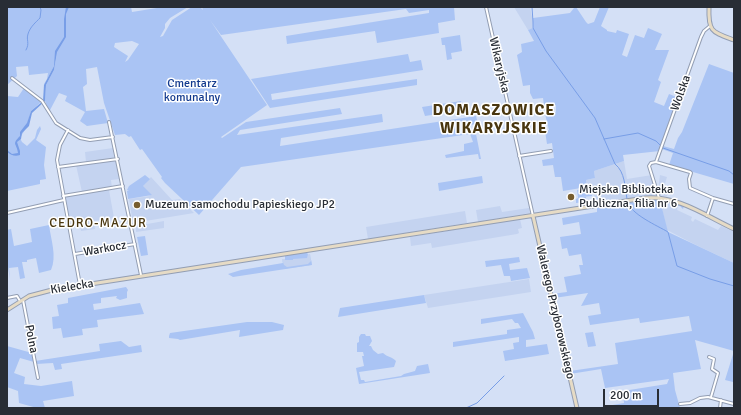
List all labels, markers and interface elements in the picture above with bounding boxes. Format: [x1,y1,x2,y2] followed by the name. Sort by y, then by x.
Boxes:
[486,36,512,94] street label: Wikaryjska
[668,73,694,113] street label: Wolska
[164,77,220,105] park label: Cmentarz komunalny
[433,101,555,139] district label: DOMASZOWICE WIKARYJSKIE
[579,183,677,211] place label: Miejska Biblioteka Publiczna, filia nr 6
[566,192,576,202] marker: Miejska Biblioteka Publiczna, filia nr 6
[145,198,335,212] place label: Muzeum samochodu Papieskiego JP2
[132,200,142,210] marker: Muzeum samochodu Papieskiego JP2
[49,216,147,232] district label: CEDRO-MAZUR
[82,238,128,260] street label: Warkocz
[533,243,577,381] street label: Walerego Przyborowskiego
[49,276,95,298] street label: Kielecka
[21,323,41,355] street label: Polna
[605,381,661,407] scale bar
[610,388,642,403] text: 200 m

